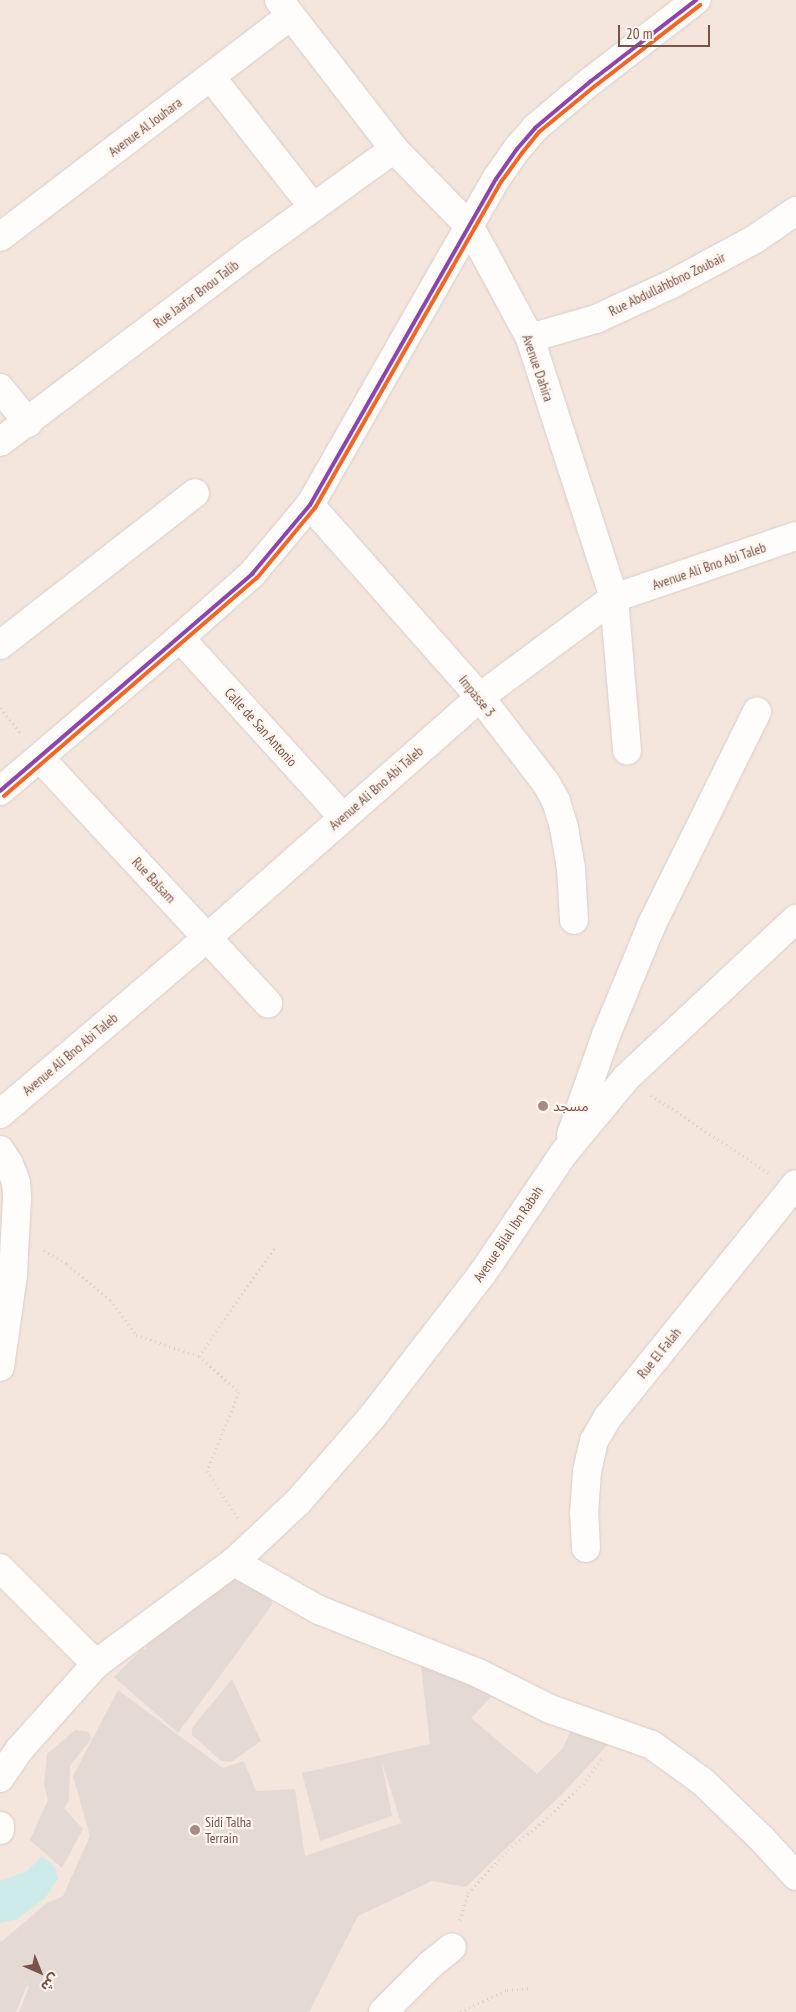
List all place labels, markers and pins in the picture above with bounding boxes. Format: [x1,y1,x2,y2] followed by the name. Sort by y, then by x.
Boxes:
[553,1098,589,1114] place label: مسجد
[537,1100,549,1112] marker: مسجد
[205,1814,252,1846] place label: Sidi Talha Terrain
[189,1824,201,1836] marker: Sidi Talha Terrain

